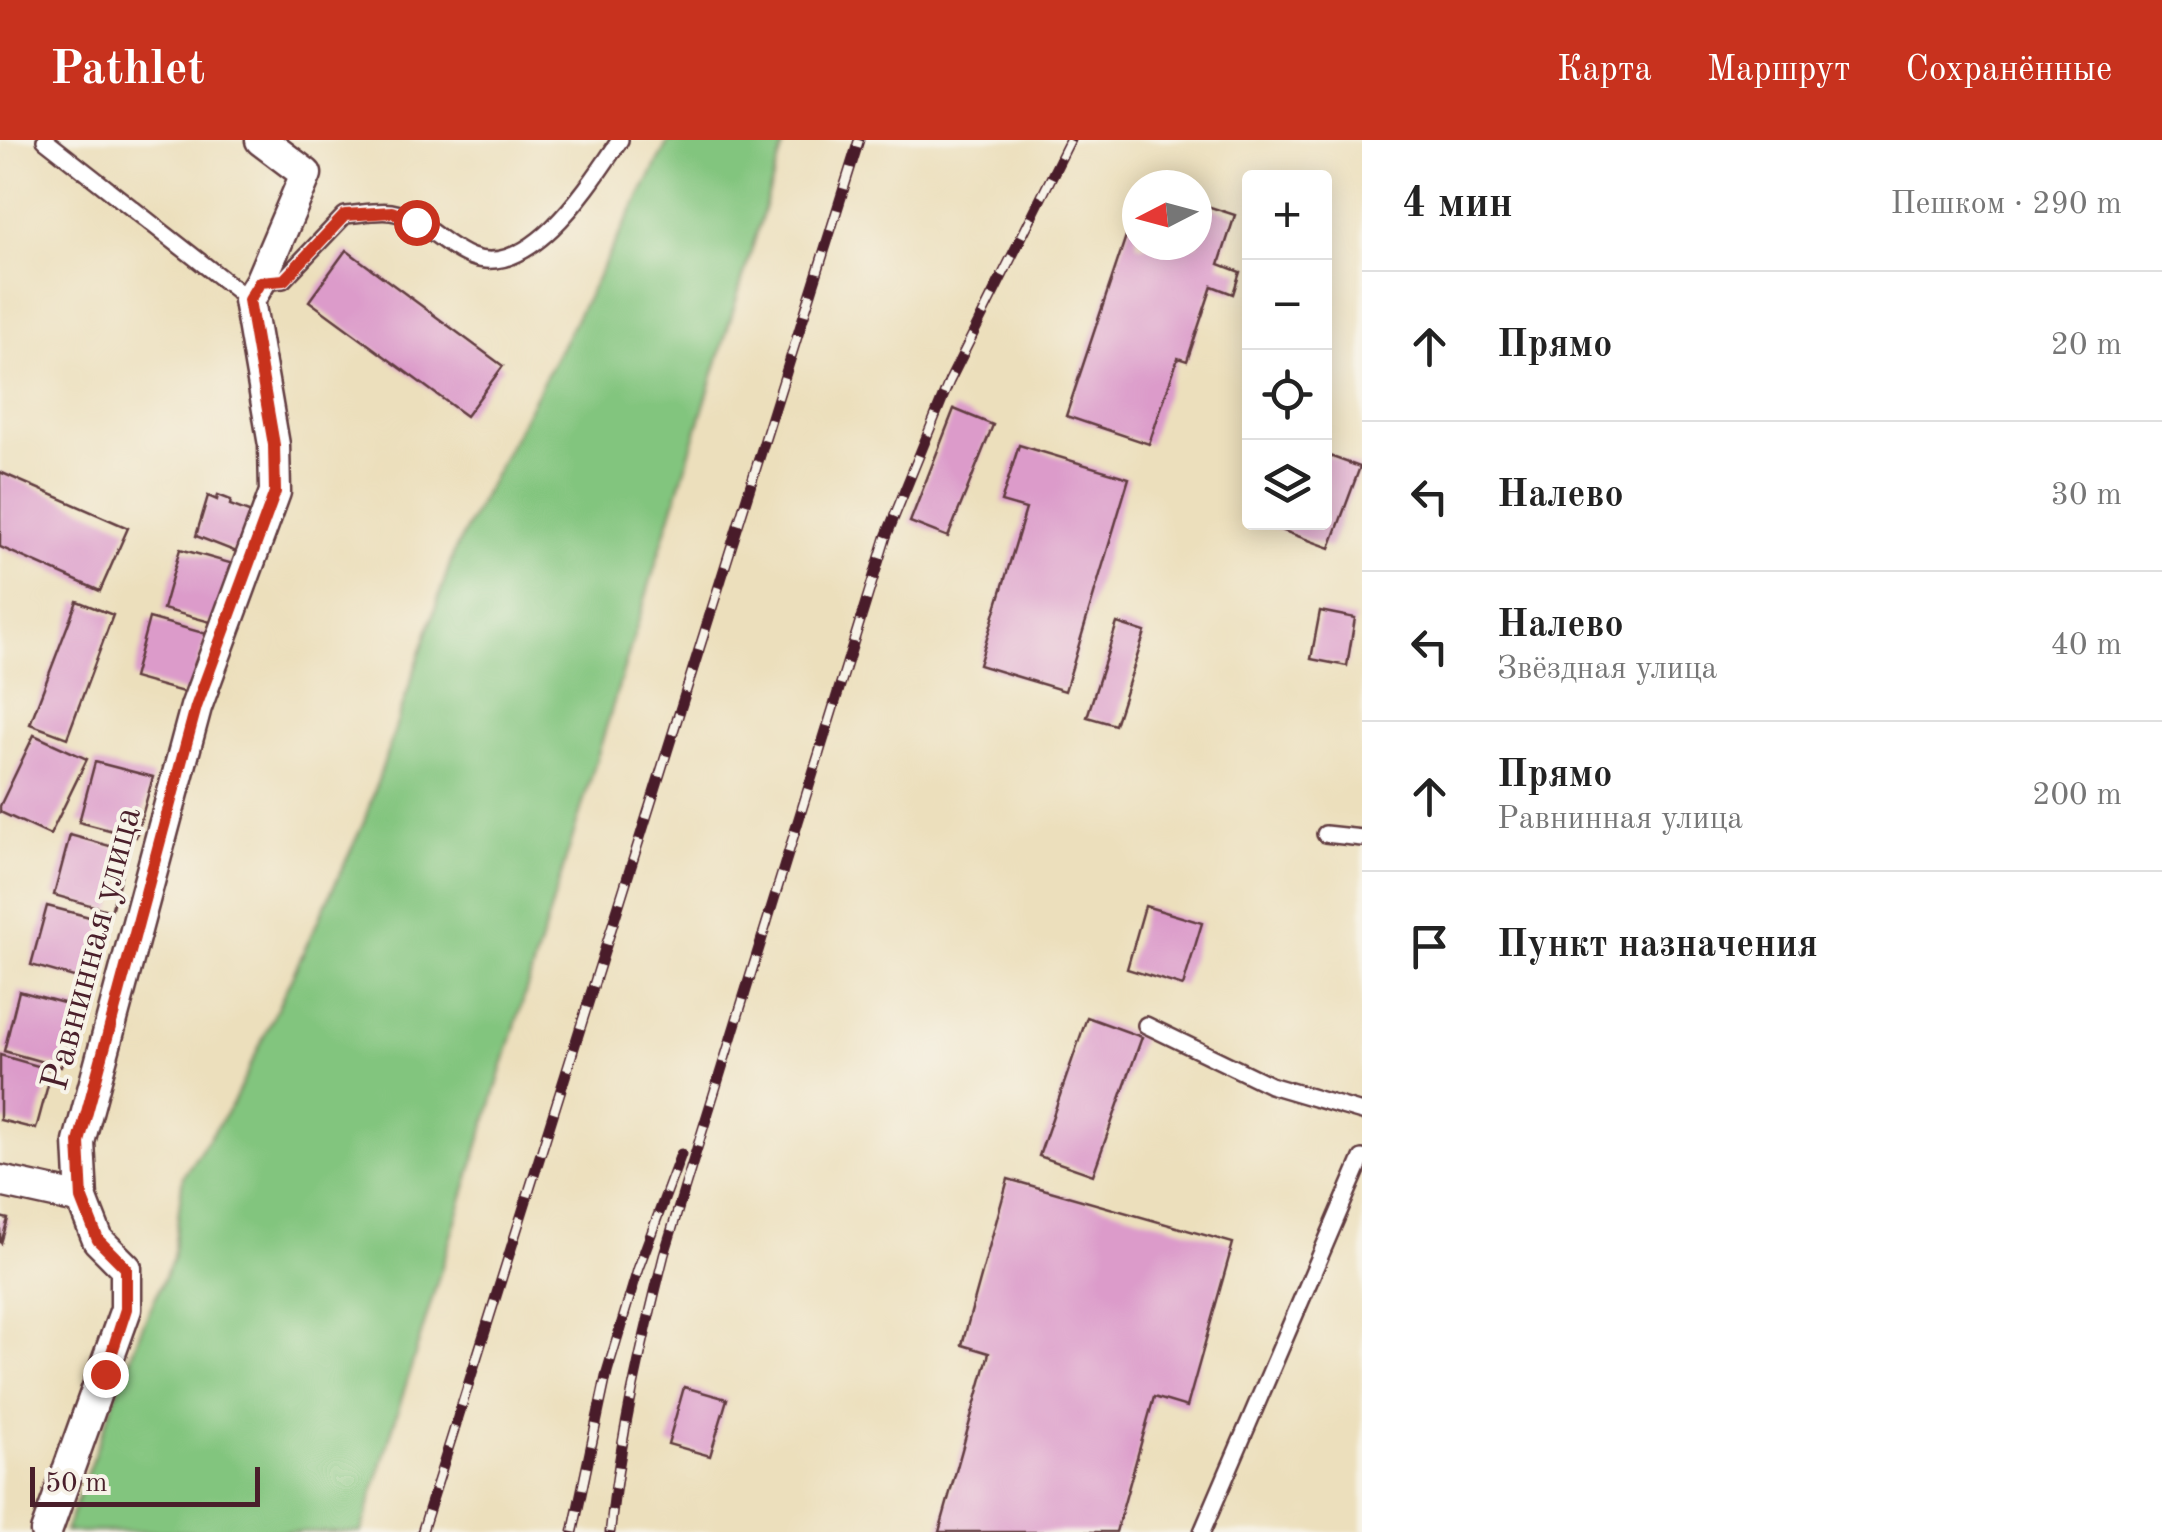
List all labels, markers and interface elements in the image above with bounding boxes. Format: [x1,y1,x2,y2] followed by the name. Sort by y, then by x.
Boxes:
[50,46,205,94] text: Pathlet
[1557,53,1652,88] text: Карта
[1707,53,1851,88] text: Маршрут
[1906,53,2112,88] text: Сохранённые
[1122,170,1212,260] north arrow
[1242,170,1332,530] map controls
[1242,170,1332,260] button: +
[1402,184,1513,226] text: 4 мин
[1890,189,2122,221] text: Пешком · 290 m
[394,200,440,246] route start
[1242,260,1332,350] button: −
[1402,319,1457,374] icon: ahead
[1497,327,1612,365] text: Прямо
[2051,330,2122,362] text: 20 m
[1242,350,1332,440] button: locate
[1242,440,1332,530] button: layers
[1402,469,1457,524] icon: left
[1497,477,1624,515] text: Налево
[2051,480,2122,512] text: 30 m
[1497,607,1624,645] text: Налево
[1402,619,1457,674] icon: left
[2051,630,2122,662] text: 40 m
[1497,654,1717,686] text: Звёздная улица
[1497,757,1612,795] text: Прямо
[1402,769,1457,824] icon: ahead
[2032,780,2122,812] text: 200 m
[37,803,149,1095] street label: Равнинная улица
[1497,804,1743,836] text: Равнинная улица
[1402,919,1457,974] icon: arrive
[1497,927,1818,965] text: Пункт назначения
[83,1352,129,1398] route end
[30,1462,260,1506] scale bar
[45,1470,108,1498] text: 50 m

